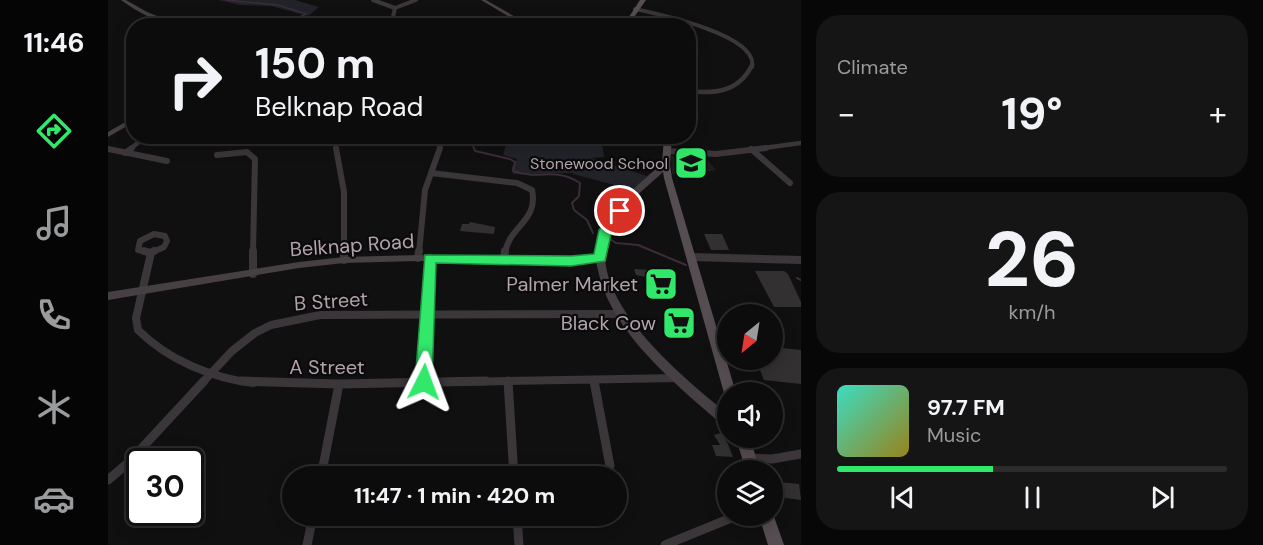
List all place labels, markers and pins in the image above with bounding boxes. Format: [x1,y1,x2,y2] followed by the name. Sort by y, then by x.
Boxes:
[673,145,709,181] school or university icon: Stonewood School
[530,153,668,174] place label: Stonewood School
[594,185,645,236] pin
[643,266,679,302] supermarket icon: Palmer Market
[506,271,638,297] place label: Palmer Market
[661,305,697,341] supermarket icon: Black Cow
[561,310,656,336] place label: Black Cow

